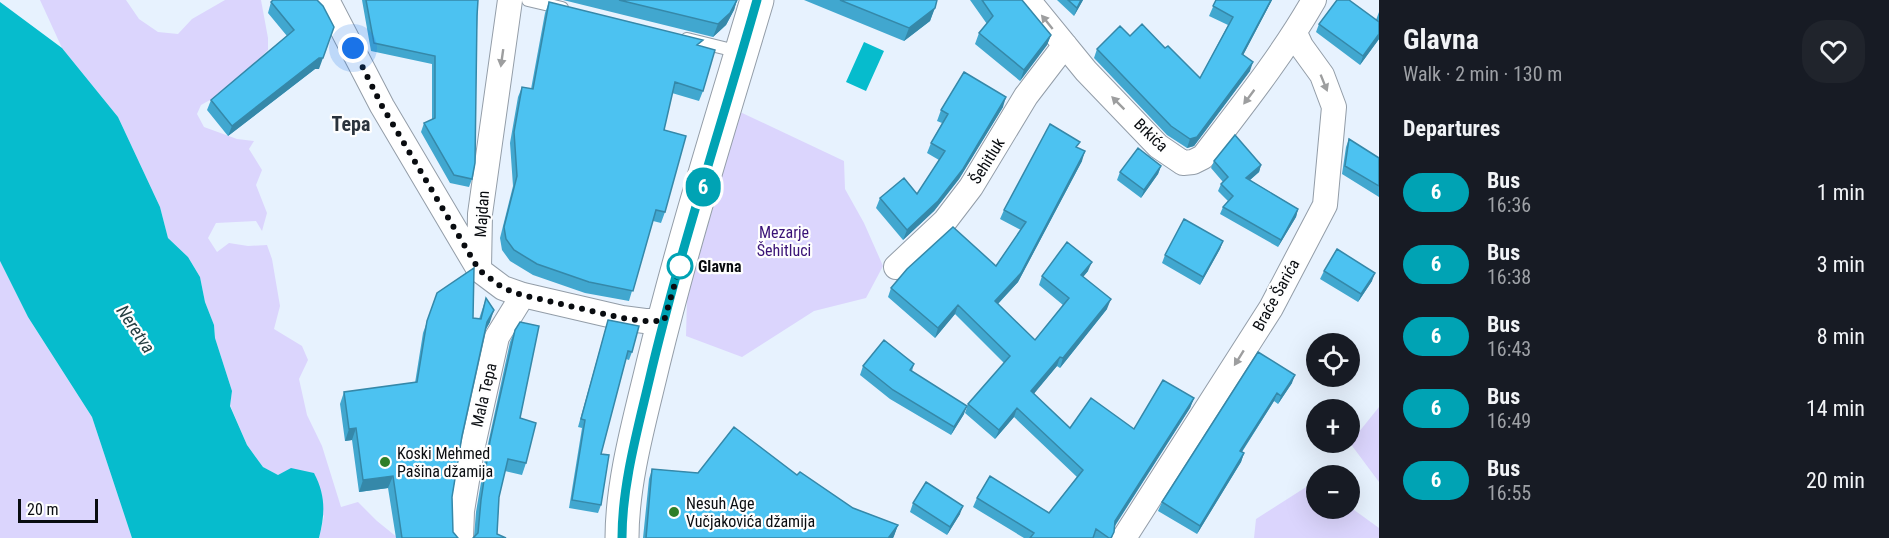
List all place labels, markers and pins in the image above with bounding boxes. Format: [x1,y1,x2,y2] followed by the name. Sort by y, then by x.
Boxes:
[667,253,693,279] marker: Glavna
[698,257,742,276] place label: Glavna
[397,444,493,481] place label: Koski Mehmed Pašina džamija
[378,455,392,469] marker: Koski Mehmed Pašina džamija
[686,494,815,531] place label: Nesuh Age Vučjakovića džamija
[667,505,681,519] marker: Nesuh Age Vučjakovića džamija

